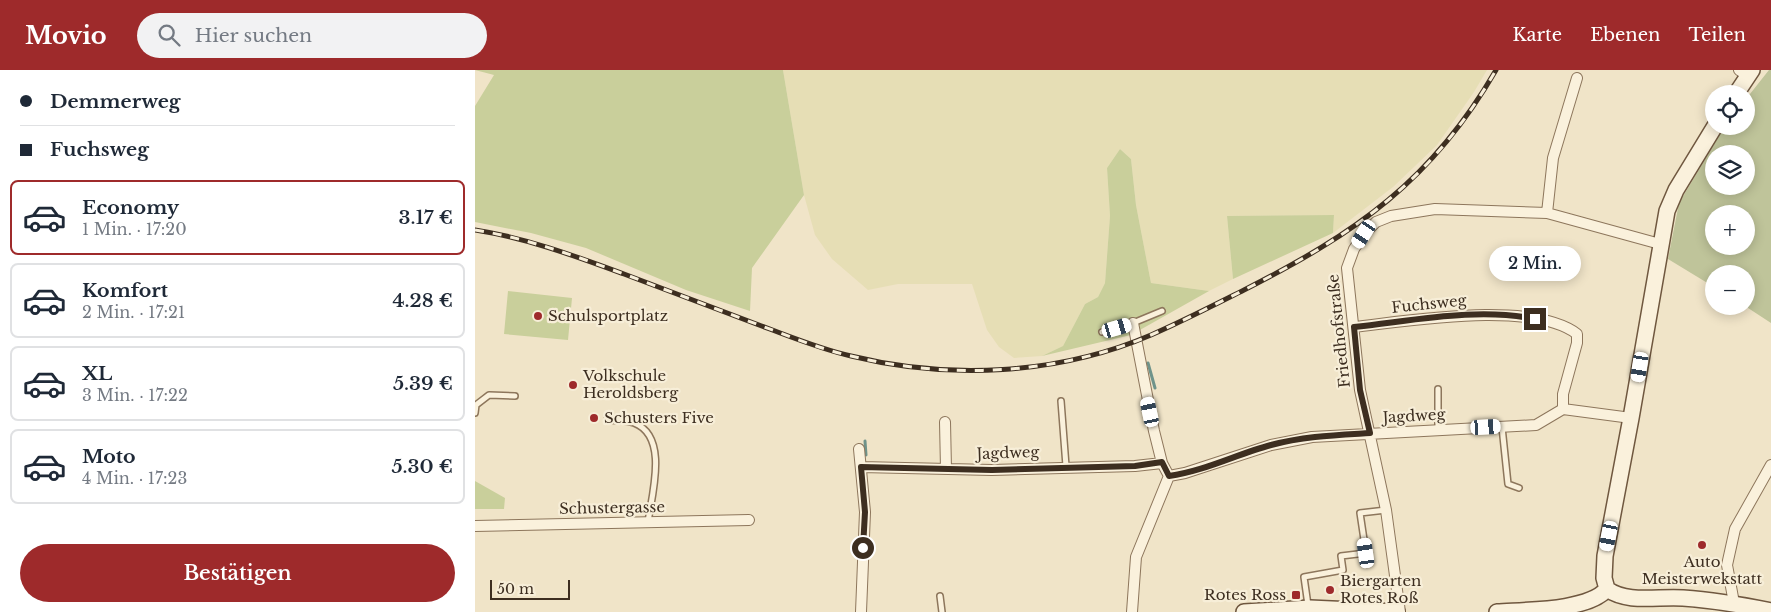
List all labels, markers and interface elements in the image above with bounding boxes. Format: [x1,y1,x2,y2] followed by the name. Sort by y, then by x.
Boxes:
[137,13,487,58] search box
[25,21,107,50] text: Movio
[155,21,183,49] icon: search
[195,24,312,47] text: Hier suchen
[1512,24,1562,46] text: Karte
[1590,24,1660,46] text: Ebenen
[1688,24,1746,46] text: Teilen
[1705,85,1755,315] map controls
[1705,85,1755,135] button: locate
[50,90,180,113] text: Demmerweg
[50,138,149,161] text: Fuchsweg
[1705,145,1755,195] button: layers
[22,195,67,240] icon: car
[82,196,179,219] text: Economy
[1705,205,1755,255] button: +
[399,206,453,229] text: 3.17 €
[1349,217,1378,251] car
[82,219,187,239] text: 1 Min. · 17:20
[1489,246,1581,282] callout: 2 Min.
[1508,253,1562,273] text: 2 Min.
[1705,265,1755,315] button: −
[1323,273,1354,389] street label: Friedhofstraße
[22,278,67,323] icon: car
[82,279,168,302] text: Komfort
[392,289,453,312] text: 4.28 €
[1391,290,1468,317] street label: Fuchsweg
[82,302,185,322] text: 2 Min. · 17:21
[548,306,668,325] place label: Schulsportplatz
[1524,308,1546,330] route end
[532,310,544,322] marker: Schulsportplatz
[1100,317,1133,339] car
[1630,351,1649,383] car
[22,361,67,406] icon: car
[82,362,112,385] text: XL
[582,366,679,402] place label: Volkschule Heroldsberg
[393,372,453,395] text: 5.39 €
[567,379,579,391] marker: Volkschule Heroldsberg
[82,385,188,405] text: 3 Min. · 17:22
[1139,396,1160,428] car
[1380,404,1447,427] street label: Jagdweg
[604,408,714,427] place label: Schusters Five
[588,412,600,424] marker: Schusters Five
[1470,419,1501,435] car
[974,442,1041,463] street label: Jagdweg
[22,444,67,489] icon: car
[82,445,136,468] text: Moto
[391,455,453,478] text: 5.30 €
[82,468,187,488] text: 4 Min. · 17:23
[559,497,665,518] street label: Schustergasse
[1598,520,1619,552] car
[852,537,874,559] route start
[1356,537,1375,569] car
[1696,539,1708,551] marker: Auto Meisterwekstatt
[20,544,455,602] button: Bestätigen
[1642,552,1763,588] place label: Auto Meisterwekstatt
[1340,571,1421,607] place label: Biergarten Rotes Roß
[490,577,570,600] scale bar
[497,580,534,598] text: 50 m
[1324,584,1336,596] marker: Biergarten Rotes Roß
[1204,585,1286,604] place label: Rotes Ross
[1290,589,1302,601] marker: Rotes Ross

